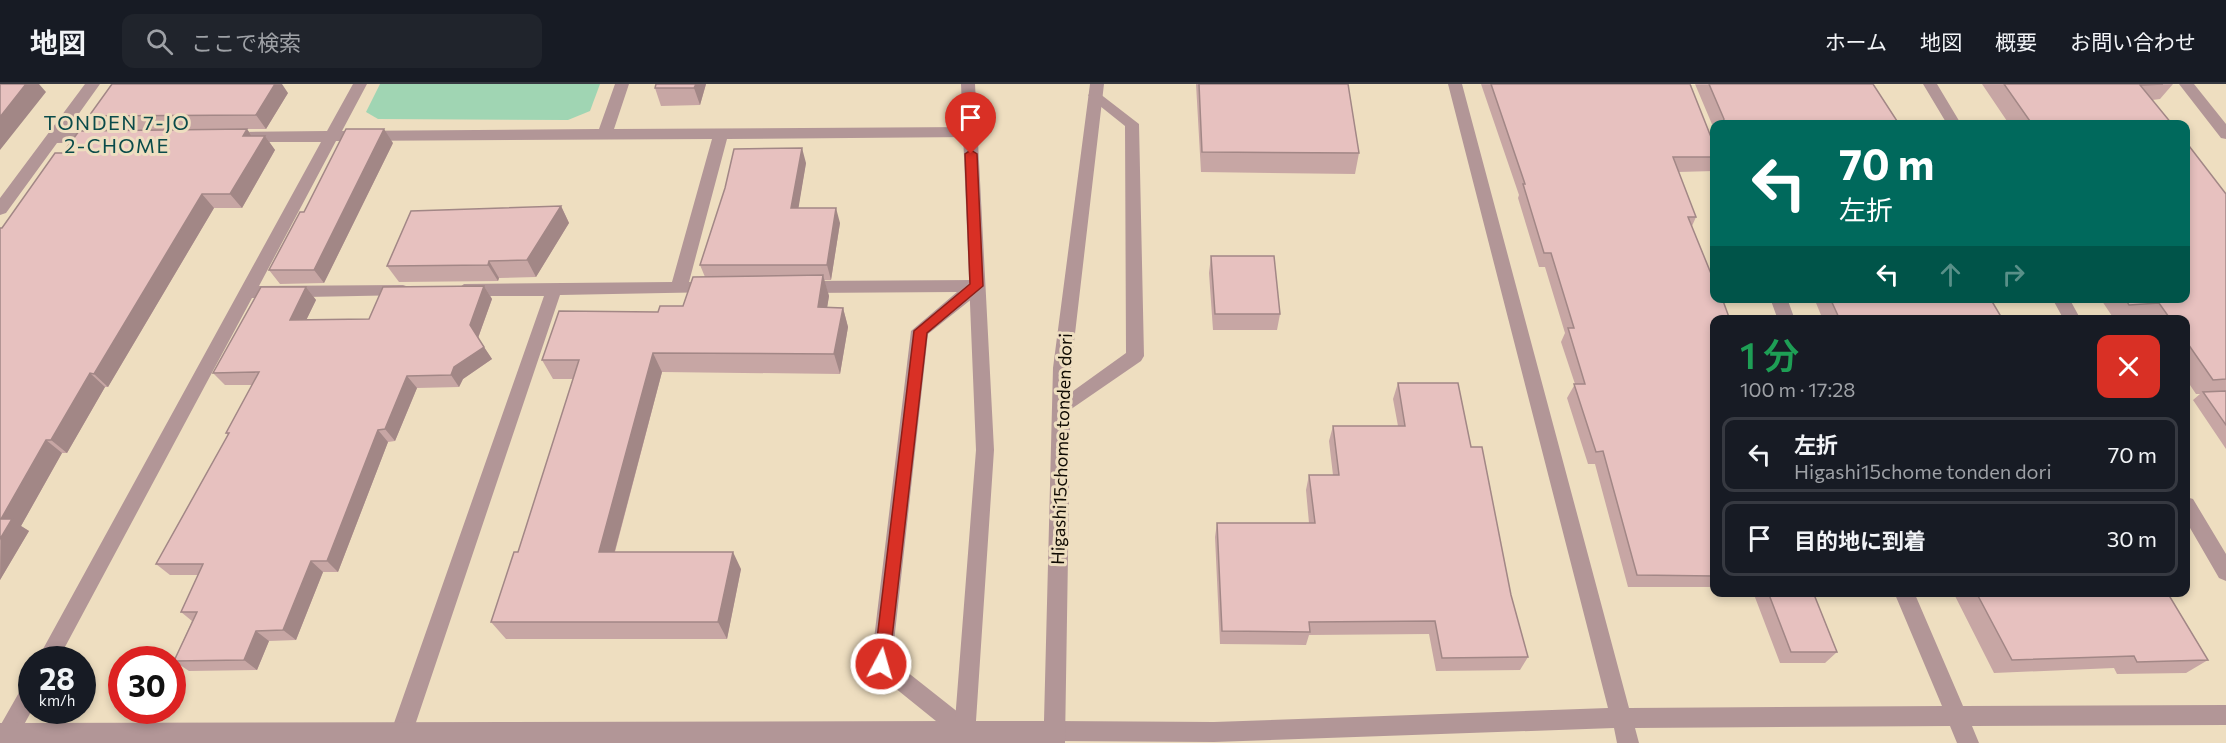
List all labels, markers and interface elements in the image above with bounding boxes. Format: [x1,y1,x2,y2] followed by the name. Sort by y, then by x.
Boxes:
[122,14,542,68] search box
[30,25,86,59] text: 地図
[143,25,176,58] icon: search
[191,29,301,56] text: ここで検索
[1825,29,1887,54] text: ホーム
[1920,29,1962,54] text: 地図
[1995,29,2037,54] text: 概要
[2070,29,2196,54] text: お問い合わせ
[945,92,996,154] pin
[954,101,987,134] icon: arrive
[44,110,190,157] district label: TONDEN 7-JO 2-CHOME
[1839,137,1934,189] text: 70 m
[1740,144,1818,222] icon: left
[1839,193,1893,226] text: 左折
[1871,258,1904,291] icon: left
[1934,258,1967,291] icon: ahead
[1997,258,2030,291] icon: right
[1740,332,1799,376] text: 1 分
[1046,333,1076,565] street label: Higashi15chome tonden dori
[2097,335,2160,398] button: close
[1740,377,1855,401] text: 100 m · 17:28
[1794,431,1838,458] text: 左折
[1743,438,1776,471] icon: left
[2108,441,2157,468] text: 70 m
[1794,459,2052,483] text: Higashi15chome tonden dori
[1743,522,1776,555] icon: arrive
[2107,525,2157,552] text: 30 m
[1794,527,1926,554] text: 目的地に到着
[849,632,913,696] position arrow
[108,646,186,724] speed limit sign: 30
[39,659,75,696] text: 28
[39,691,75,709] text: km/h

